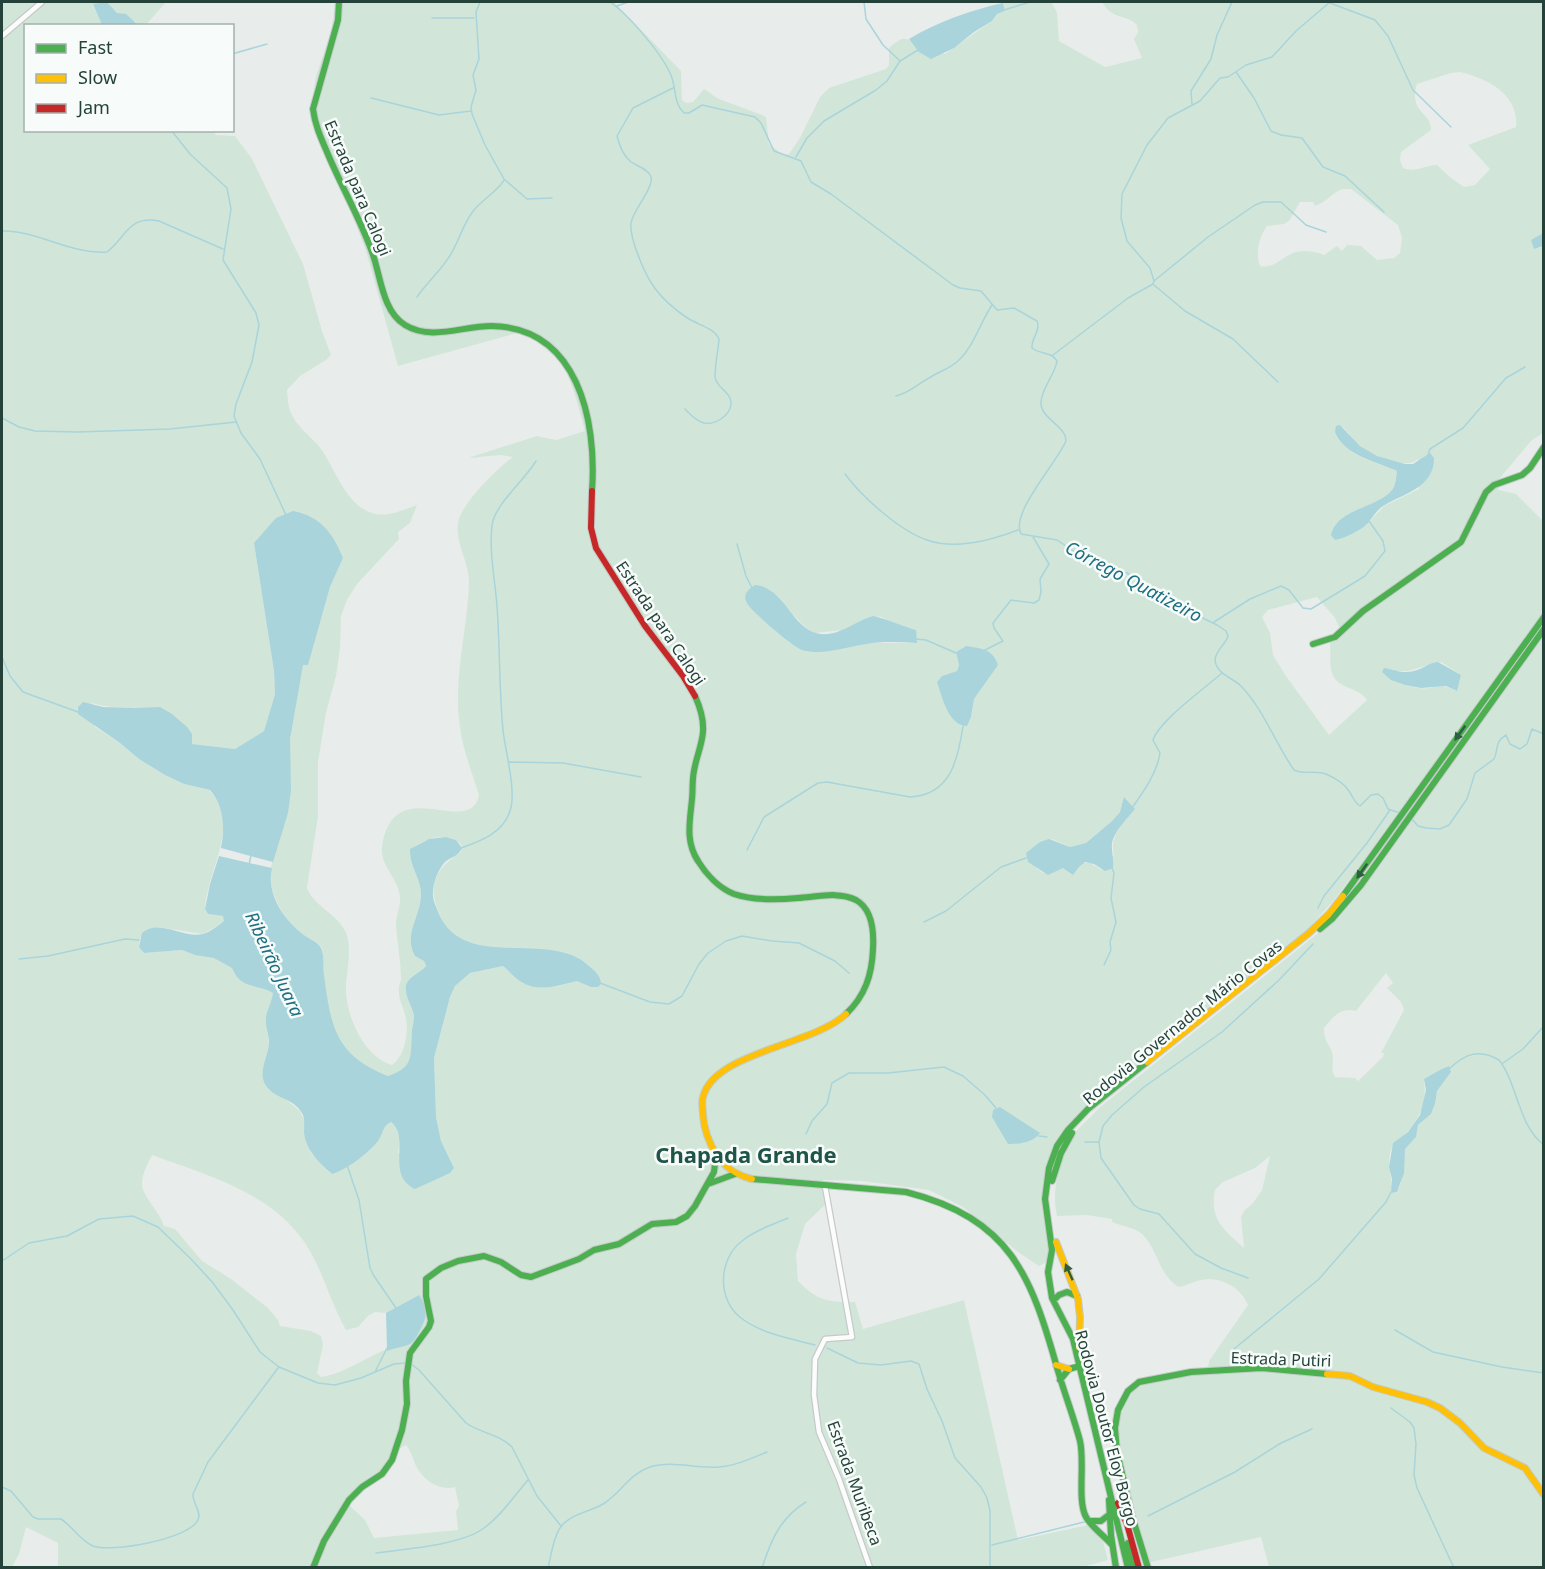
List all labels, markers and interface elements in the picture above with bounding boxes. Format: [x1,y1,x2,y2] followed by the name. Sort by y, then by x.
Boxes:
[24,24,234,132] legend
[78,35,113,59] text: Fast
[78,65,117,89] text: Slow
[76,95,110,119] text: Jam
[319,117,397,259] street label: Estrada para Calogi
[1061,535,1207,627] water label: Córrego Quatizeiro
[611,556,711,690] street label: Estrada para Calogi
[1454,724,1466,740] one-way arrow
[1356,862,1368,878] one-way arrow
[240,908,310,1020] water label: Ribeirão Juara
[1078,935,1286,1109] street label: Rodovia Governador Mário Covas
[655,1139,837,1169] district label: Chapada Grande
[1064,1262,1074,1280] one-way arrow
[1070,1327,1144,1529] street label: Rodovia Doutor Eloy Borgo
[1230,1346,1332,1372] street label: Estrada Putiri
[822,1418,888,1548] street label: Estrada Muribeca

